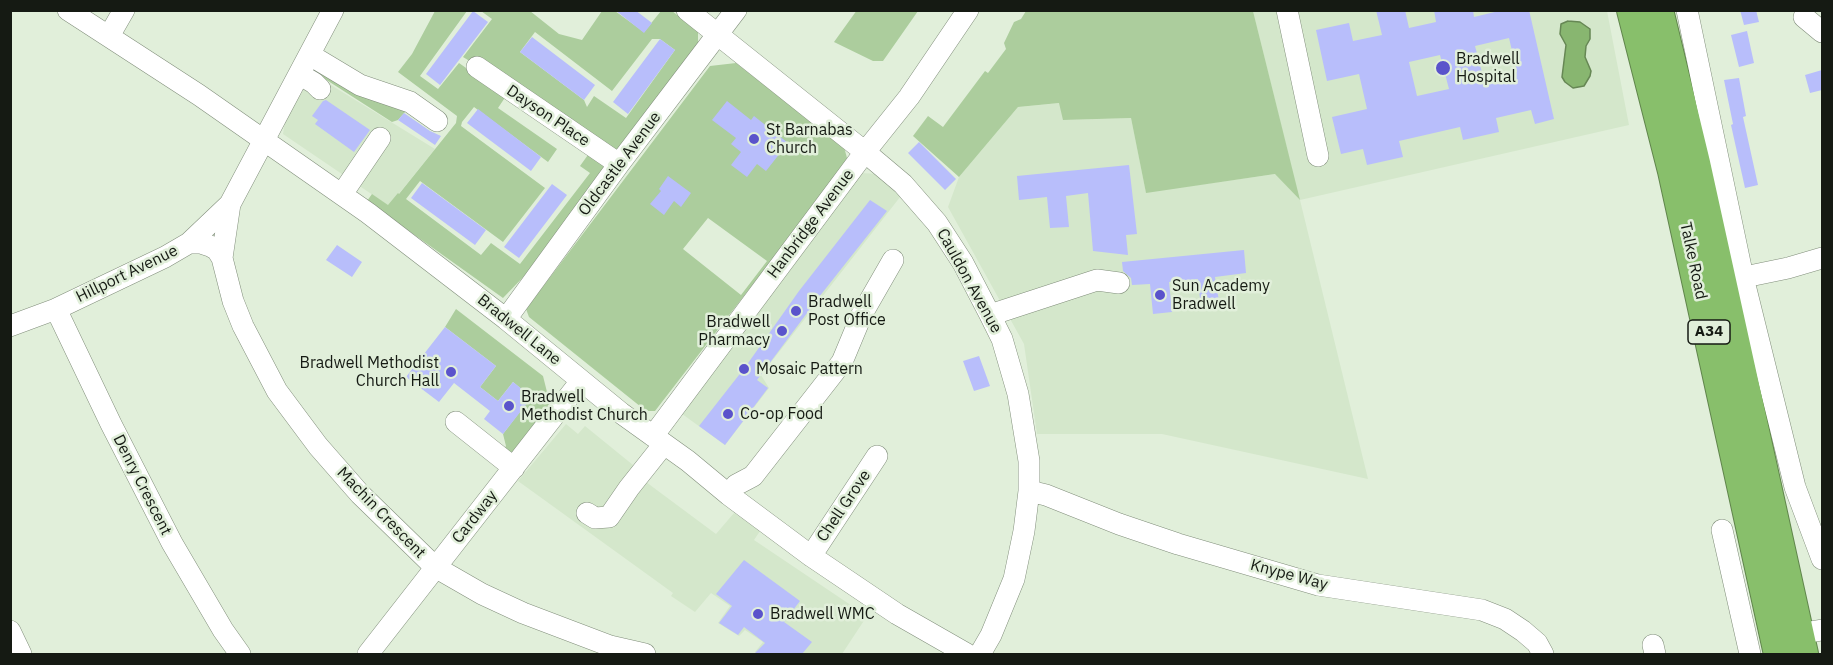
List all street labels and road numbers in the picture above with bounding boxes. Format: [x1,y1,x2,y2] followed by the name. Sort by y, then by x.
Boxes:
[503,81,593,151] street label: Dayson Place
[575,108,665,220] street label: Oldcastle Avenue
[764,166,858,282] street label: Hanbridge Avenue
[1675,221,1711,301] street label: Talke Road
[932,225,1006,337] street label: Cauldon Avenue
[73,241,181,307] street label: Hillport Avenue
[473,290,565,370] street label: Bradwell Lane
[1688,320,1730,344] road number: A34
[108,432,176,538] street label: Denry Crescent
[333,463,429,563] street label: Machin Crescent
[813,466,875,546] street label: Chell Grove
[448,487,502,547] street label: Cardway
[1248,555,1330,595] street label: Knype Way

